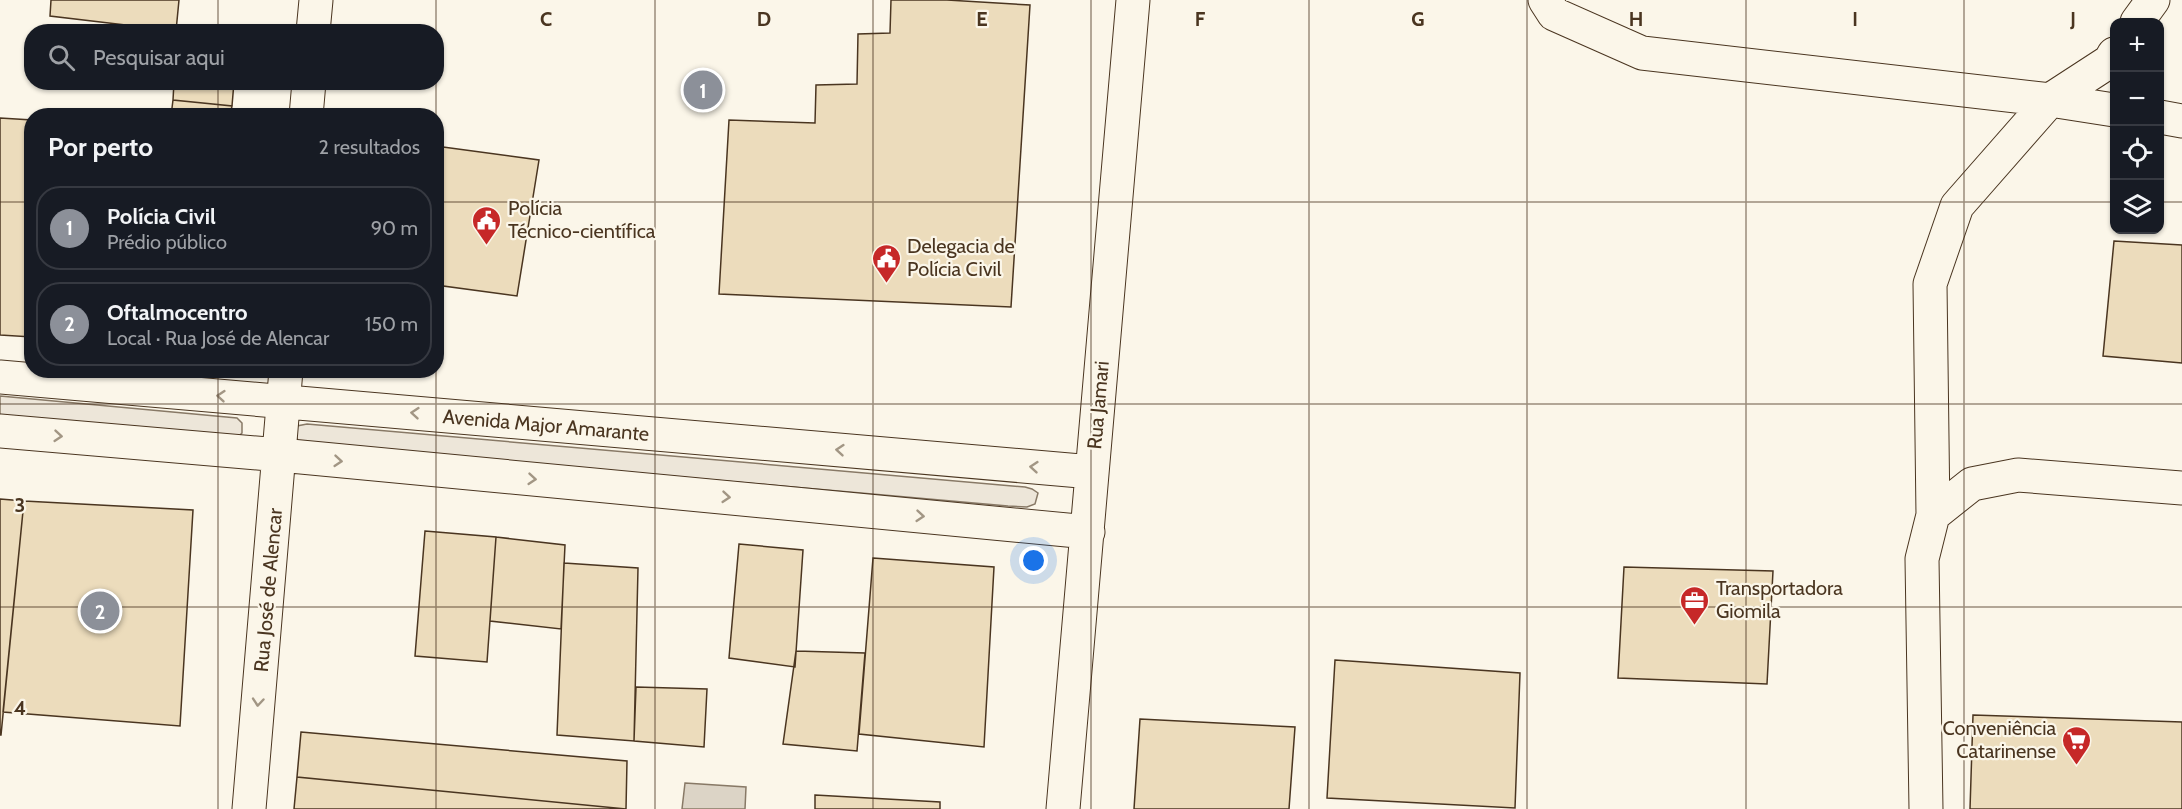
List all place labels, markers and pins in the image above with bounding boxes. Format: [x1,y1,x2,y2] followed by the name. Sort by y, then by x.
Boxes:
[684,68,722,112] pin: 1
[508,196,656,243] place label: Polícia Técnico-científica
[471,204,503,246] public building icon: Polícia Técnico-científica
[907,234,1015,281] place label: Delegacia de Polícia Civil
[870,242,902,284] public building icon: Delegacia de Polícia Civil
[1716,576,1843,623] place label: Transportadora Giomila
[1679,584,1711,626] office icon: Transportadora Giomila
[80,588,120,634] pin: 2
[1942,716,2056,763] place label: Conveniência Catarinense
[2061,724,2093,766] supermarket icon: Conveniência Catarinense

